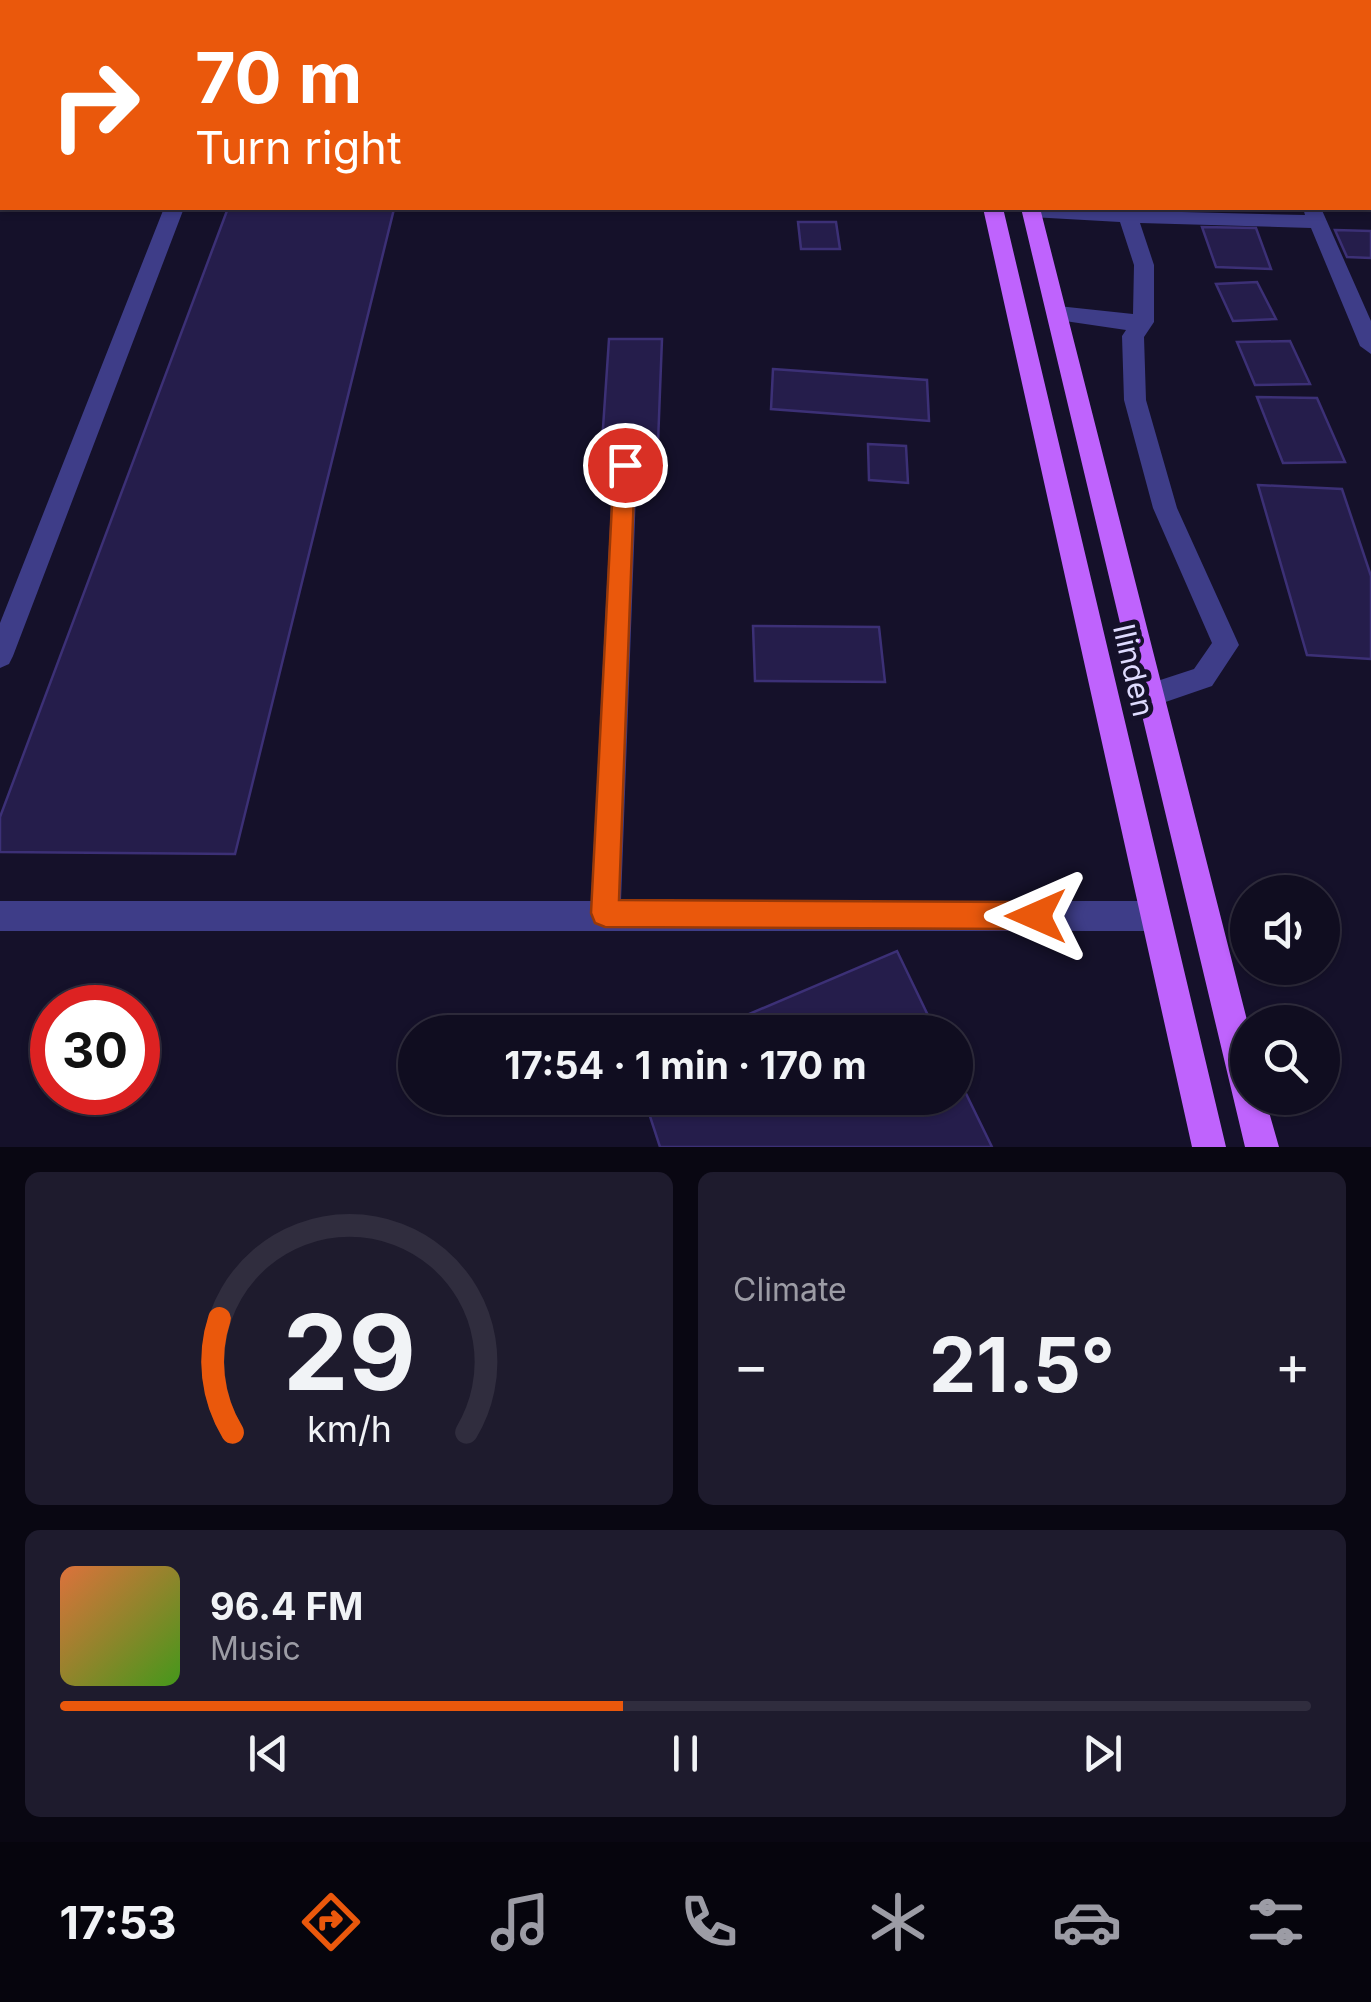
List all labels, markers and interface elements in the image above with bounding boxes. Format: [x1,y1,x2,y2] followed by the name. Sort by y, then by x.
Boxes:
[195,35,362,120] text: 70 m
[30,40,160,170] icon: right
[195,120,402,175] text: Turn right
[583,423,668,508] pin
[598,438,653,493] icon: arrive
[1106,620,1162,720] street label: Ilinden
[984,864,1088,968] position arrow
[1230,875,1340,1115] map controls
[1230,875,1340,985] button: sound
[30,985,160,1115] speed limit sign: 30
[1230,1005,1340,1115] button: search
[504,1042,867,1088] text: 17:54 · 1 min · 170 m
[733,1270,847,1309] text: Climate
[282,1289,416,1415] text: 29
[929,1319,1115,1410] text: 21.5°
[733,1332,769,1398] text: −
[1275,1332,1311,1398] text: +
[307,1407,391,1451] text: km/h
[210,1583,363,1629] text: 96.4 FM
[210,1629,301,1668] text: Music
[241,1726,296,1781] icon: previous
[658,1726,713,1781] icon: pause
[1075,1726,1130,1781] icon: next
[296,1887,366,1957] icon: directions
[485,1887,555,1957] icon: music
[674,1887,744,1957] icon: phone
[863,1887,933,1957] icon: climate
[1052,1887,1122,1957] icon: car
[1241,1887,1311,1957] icon: filters
[60,1895,176,1950] text: 17:53

